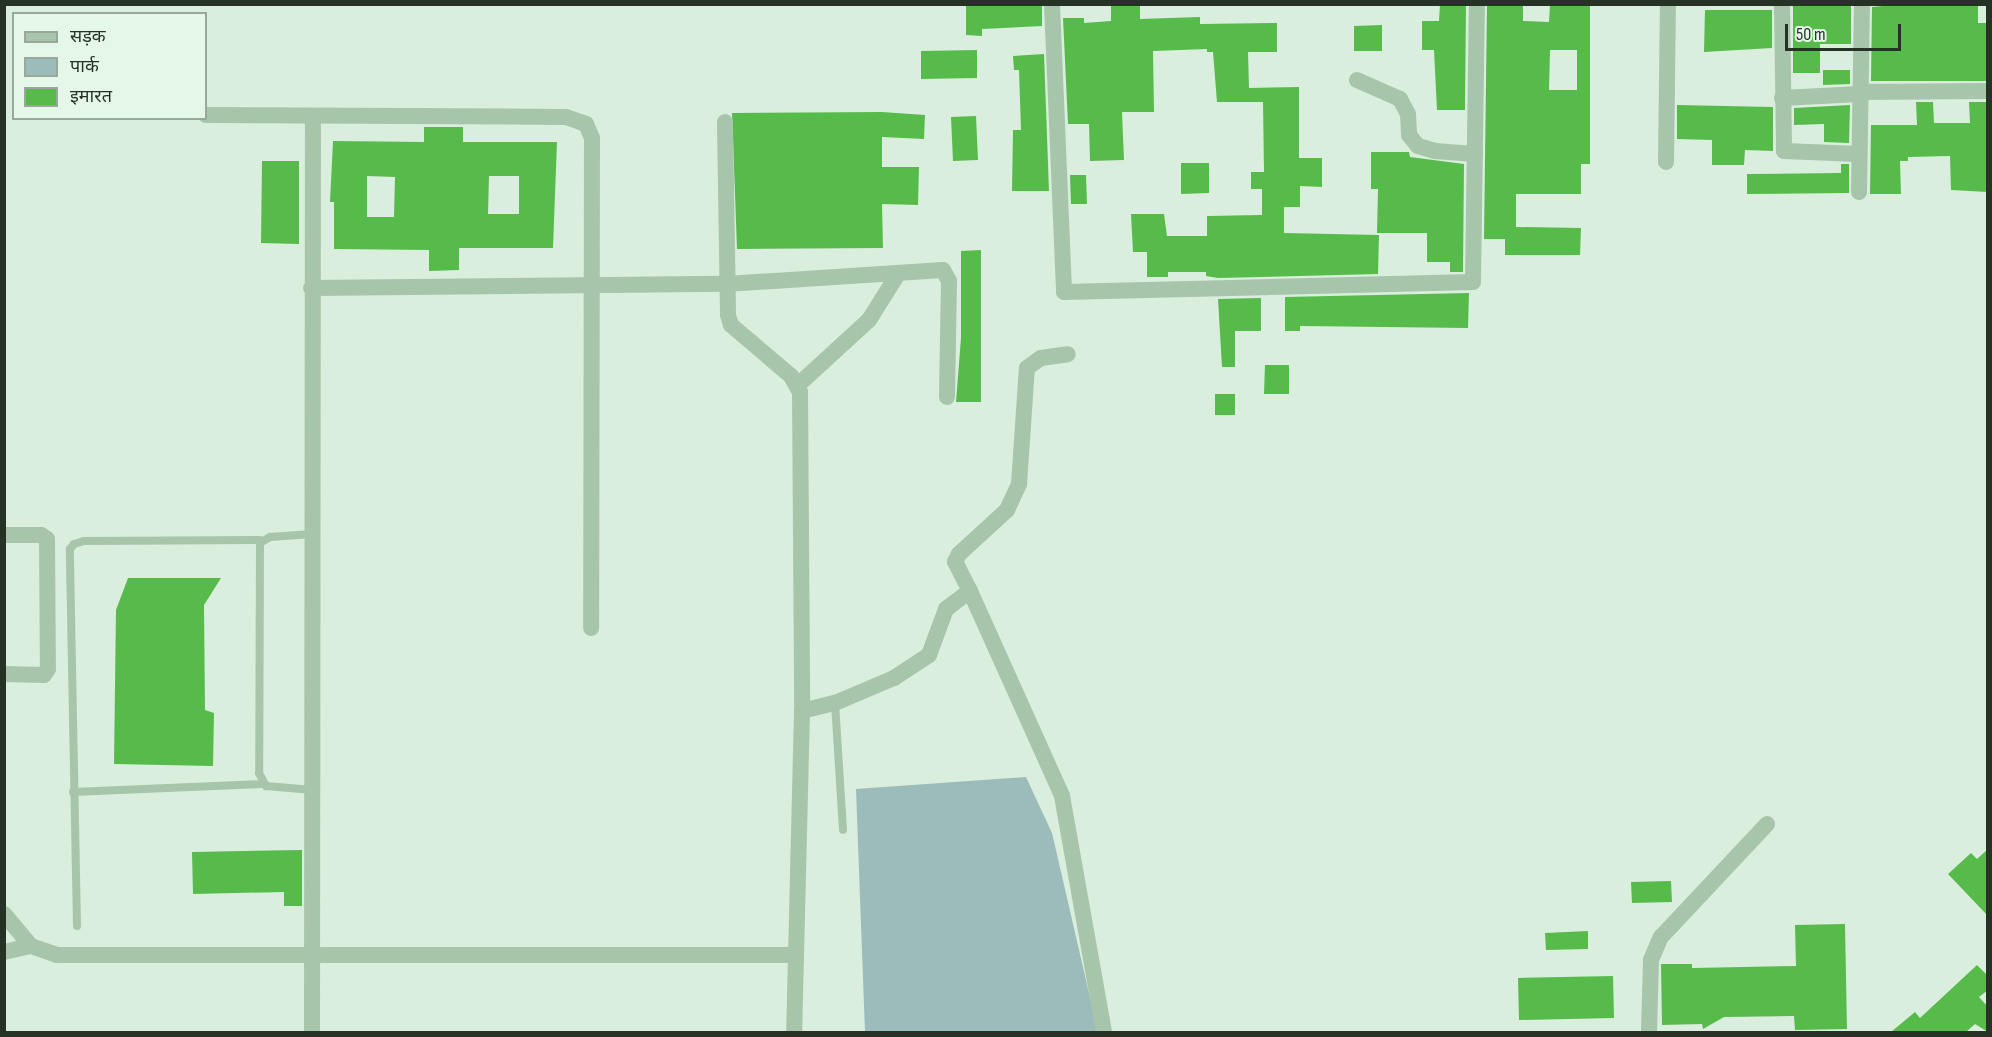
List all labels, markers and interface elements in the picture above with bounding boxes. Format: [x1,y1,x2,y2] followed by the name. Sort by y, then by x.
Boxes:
[12,12,207,120] legend
[1788,12,1904,50] scale bar
[1796,24,1826,45] text: 50 m
[70,26,106,47] text: सड़क
[70,56,99,77] text: पार्क
[70,86,112,107] text: इमारत

